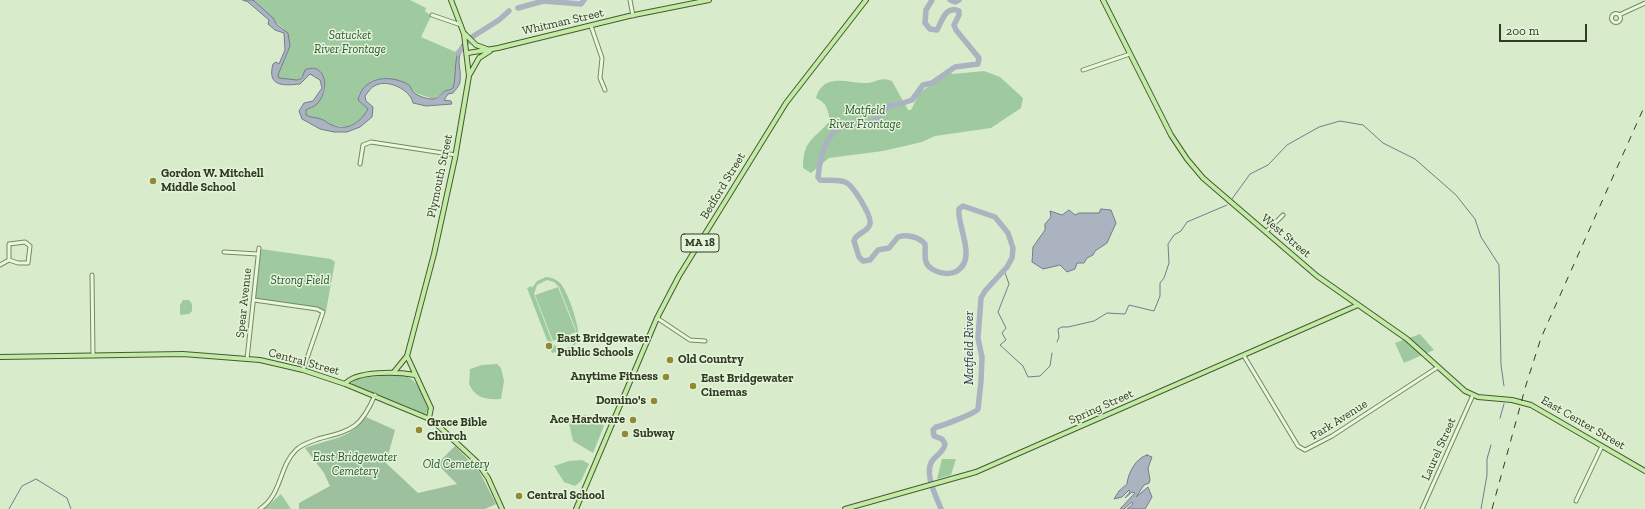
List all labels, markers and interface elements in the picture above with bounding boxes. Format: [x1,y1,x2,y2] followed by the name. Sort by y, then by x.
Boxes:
[521,6,605,38] street label: Whitman Street
[1501,16,1589,42] scale bar
[1506,24,1539,38] text: 200 m
[314,29,386,57] park label: Satucket River Frontage
[829,104,901,132] park label: Matfield River Frontage
[424,133,456,219] street label: Plymouth Street
[697,150,749,222] street label: Bedford Street
[161,167,264,195] place label: Gordon W. Mitchell Middle School
[148,176,158,186] marker: Gordon W. Mitchell Middle School
[1258,211,1314,261] street label: West Street
[681,234,719,252] road number: MA 18
[233,267,255,339] street label: Spear Avenue
[270,274,330,288] park label: Strong Field
[961,311,977,385] water label: Matfield River
[557,332,649,360] place label: East Bridgewater Public Schools
[544,341,554,351] marker: East Bridgewater Public Schools
[267,346,341,378] street label: Central Street
[678,353,743,367] place label: Old Country
[665,355,675,365] marker: Old Country
[571,370,658,384] place label: Anytime Fitness
[661,372,671,382] marker: Anytime Fitness
[701,372,793,400] place label: East Bridgewater Cinemas
[688,381,698,391] marker: East Bridgewater Cinemas
[1066,386,1136,428] street label: Spring Street
[1538,393,1628,453] street label: East Center Street
[596,394,646,408] place label: Domino's
[649,396,659,406] marker: Domino's
[1308,397,1370,443] street label: Park Avenue
[550,413,625,427] place label: Ace Hardware
[628,415,638,425] marker: Ace Hardware
[1419,415,1459,483] street label: Laurel Street
[427,416,487,444] place label: Grace Bible Church
[414,425,424,435] marker: Grace Bible Church
[633,427,675,441] place label: Subway
[620,429,630,439] marker: Subway
[313,451,397,479] park label: East Bridgewater Cemetery
[423,458,489,472] park label: Old Cemetery
[527,489,605,503] place label: Central School
[514,491,524,501] marker: Central School

